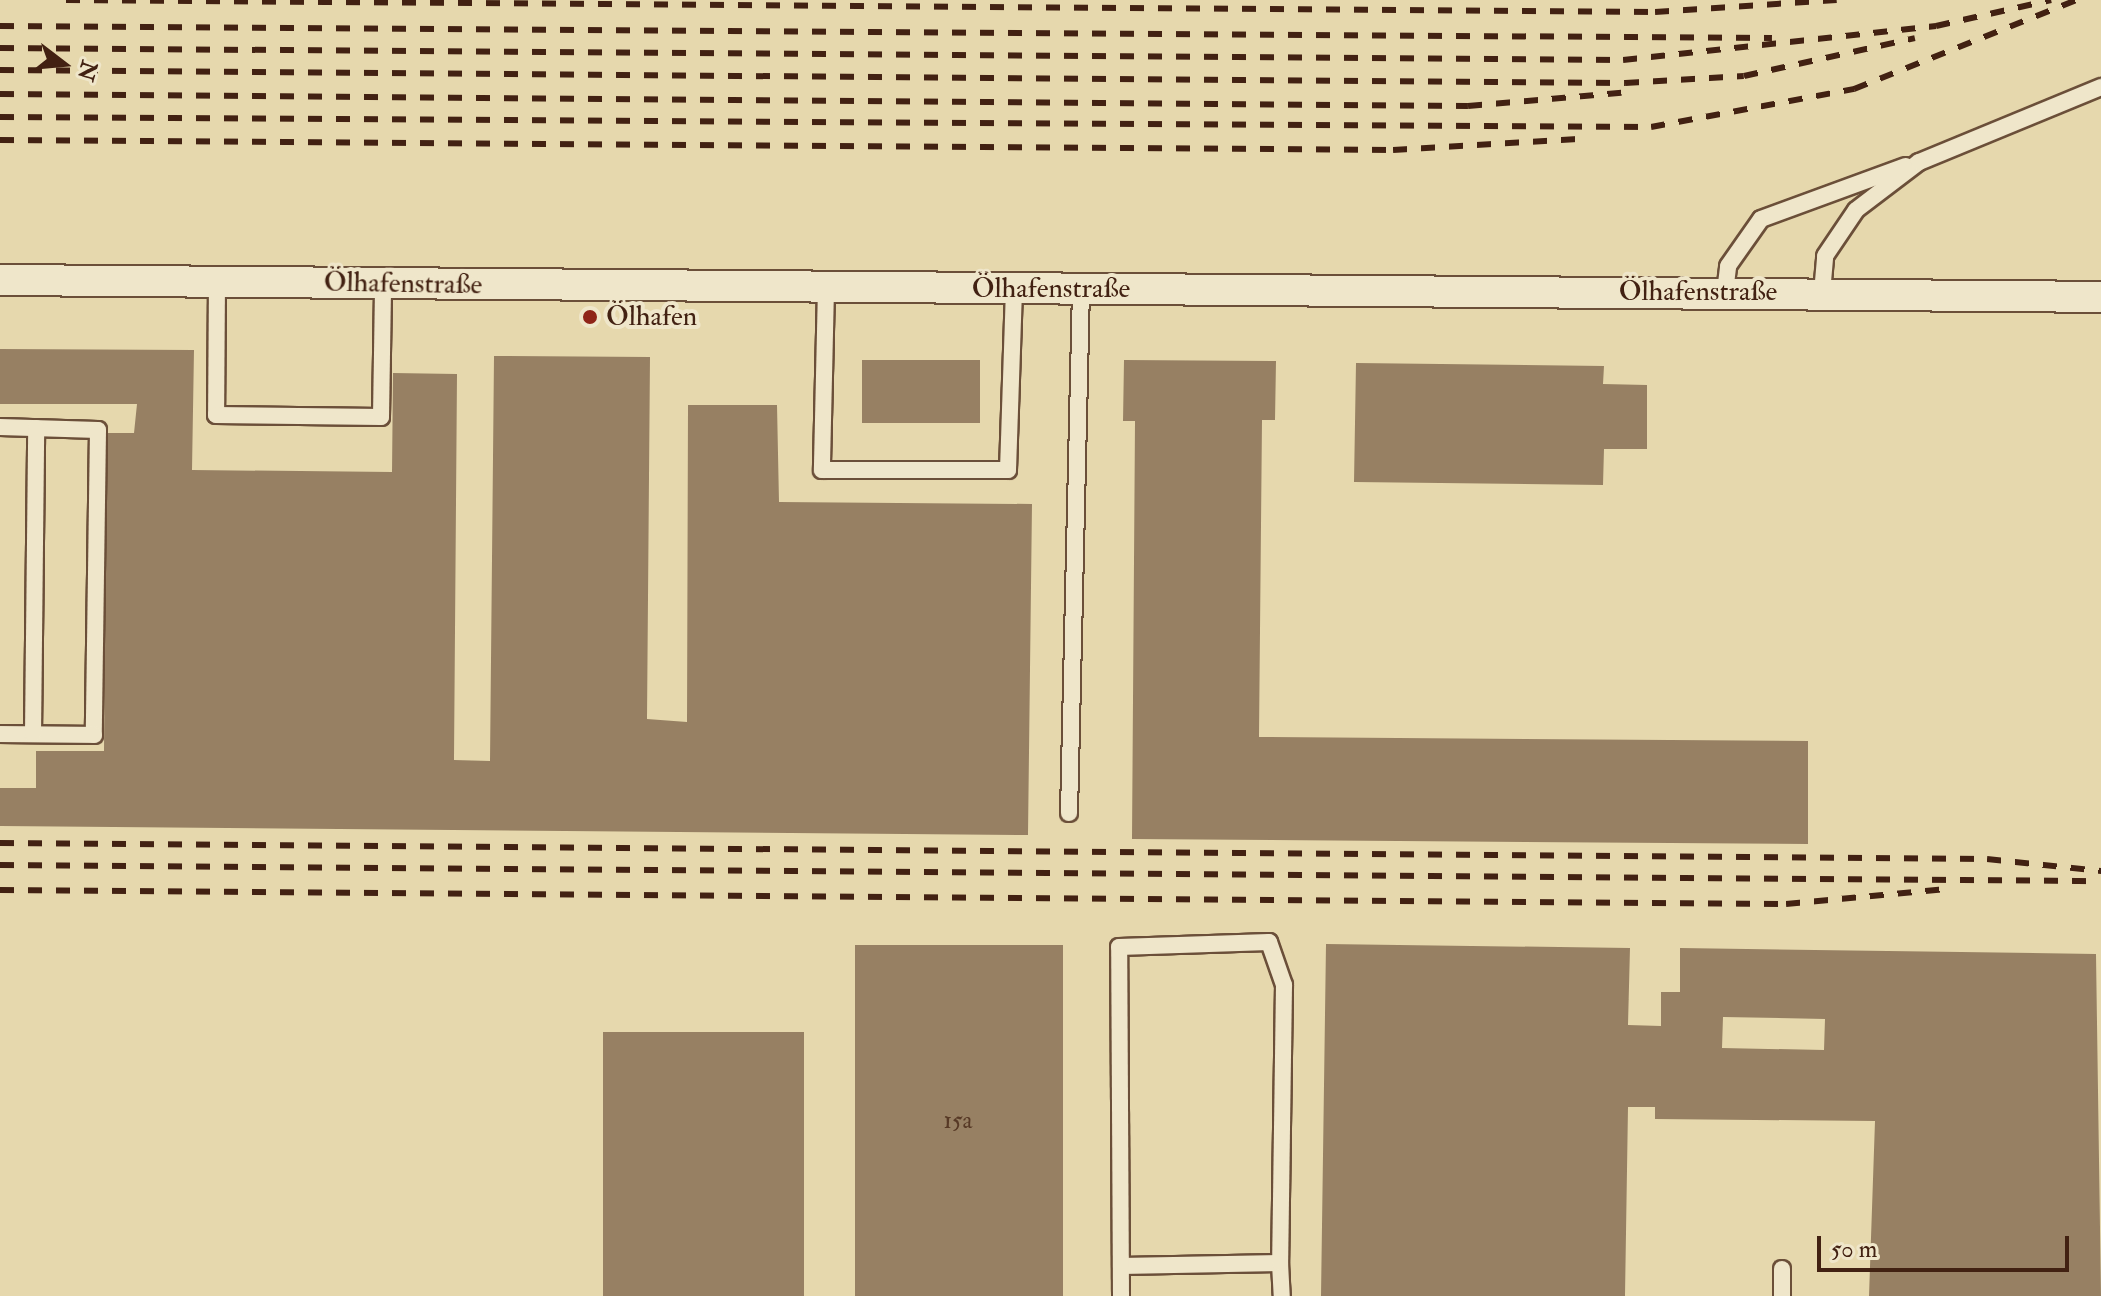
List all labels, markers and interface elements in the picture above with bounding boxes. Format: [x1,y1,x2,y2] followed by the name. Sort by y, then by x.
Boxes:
[24,24,104,104] north arrow
[71,57,103,84] text: N
[323,266,483,302] street label: Ölhafenstraße
[972,272,1130,306] street label: Ölhafenstraße
[1619,275,1777,309] street label: Ölhafenstraße
[606,300,697,334] place label: Ölhafen
[581,308,599,326] marker: Ölhafen
[944,1107,972,1135] house number: 15a
[1821,1220,2073,1270] scale bar
[1831,1234,1877,1265] text: 50 m

